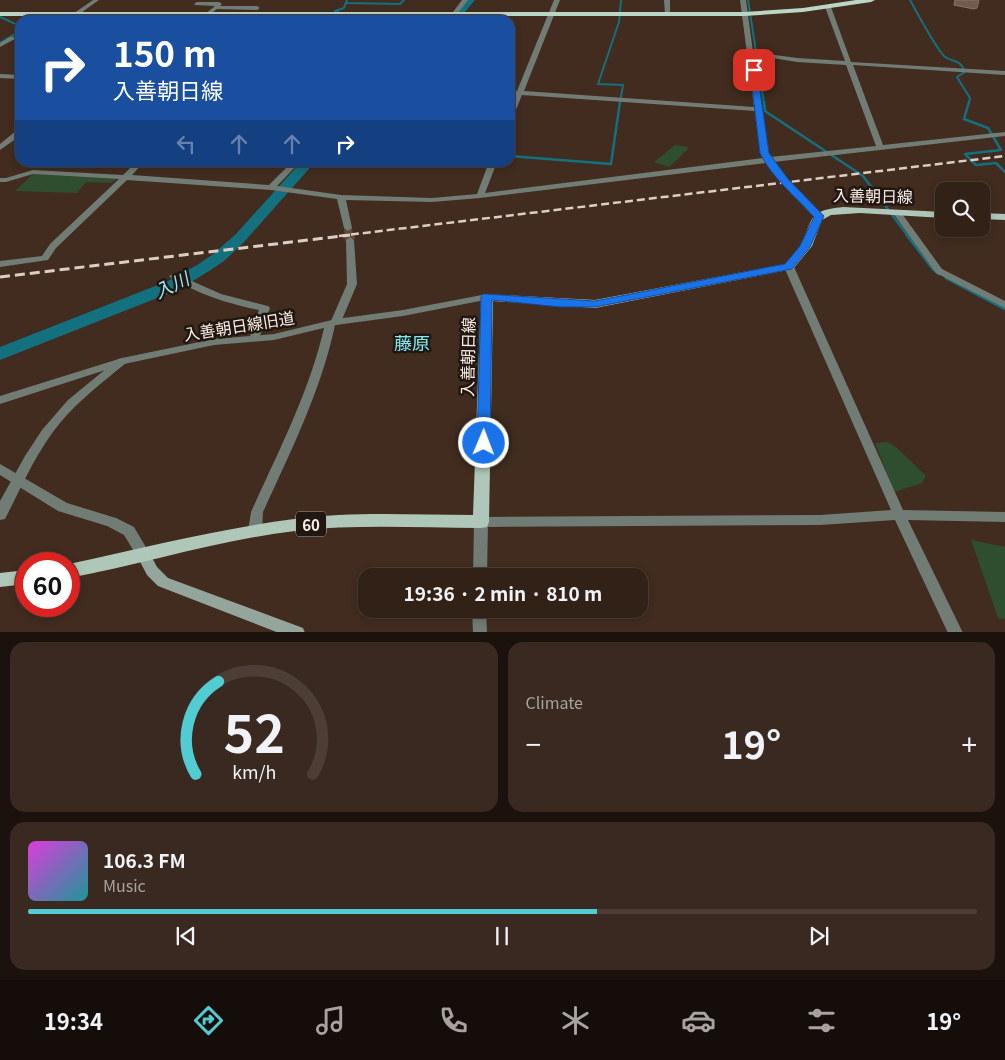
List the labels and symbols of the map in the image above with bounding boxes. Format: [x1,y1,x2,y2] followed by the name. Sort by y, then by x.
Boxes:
[733,49,775,91] pin
[833,182,913,208] street label: 入善朝日線
[149,264,195,304] water label: 入川
[182,304,296,346] street label: 入善朝日線旧道
[454,317,480,397] street label: 入善朝日線
[394,329,430,355] district label: 藤原
[457,416,509,468] position arrow
[296,512,326,536] road number: 60
[15,552,80,617] speed limit sign: 60

